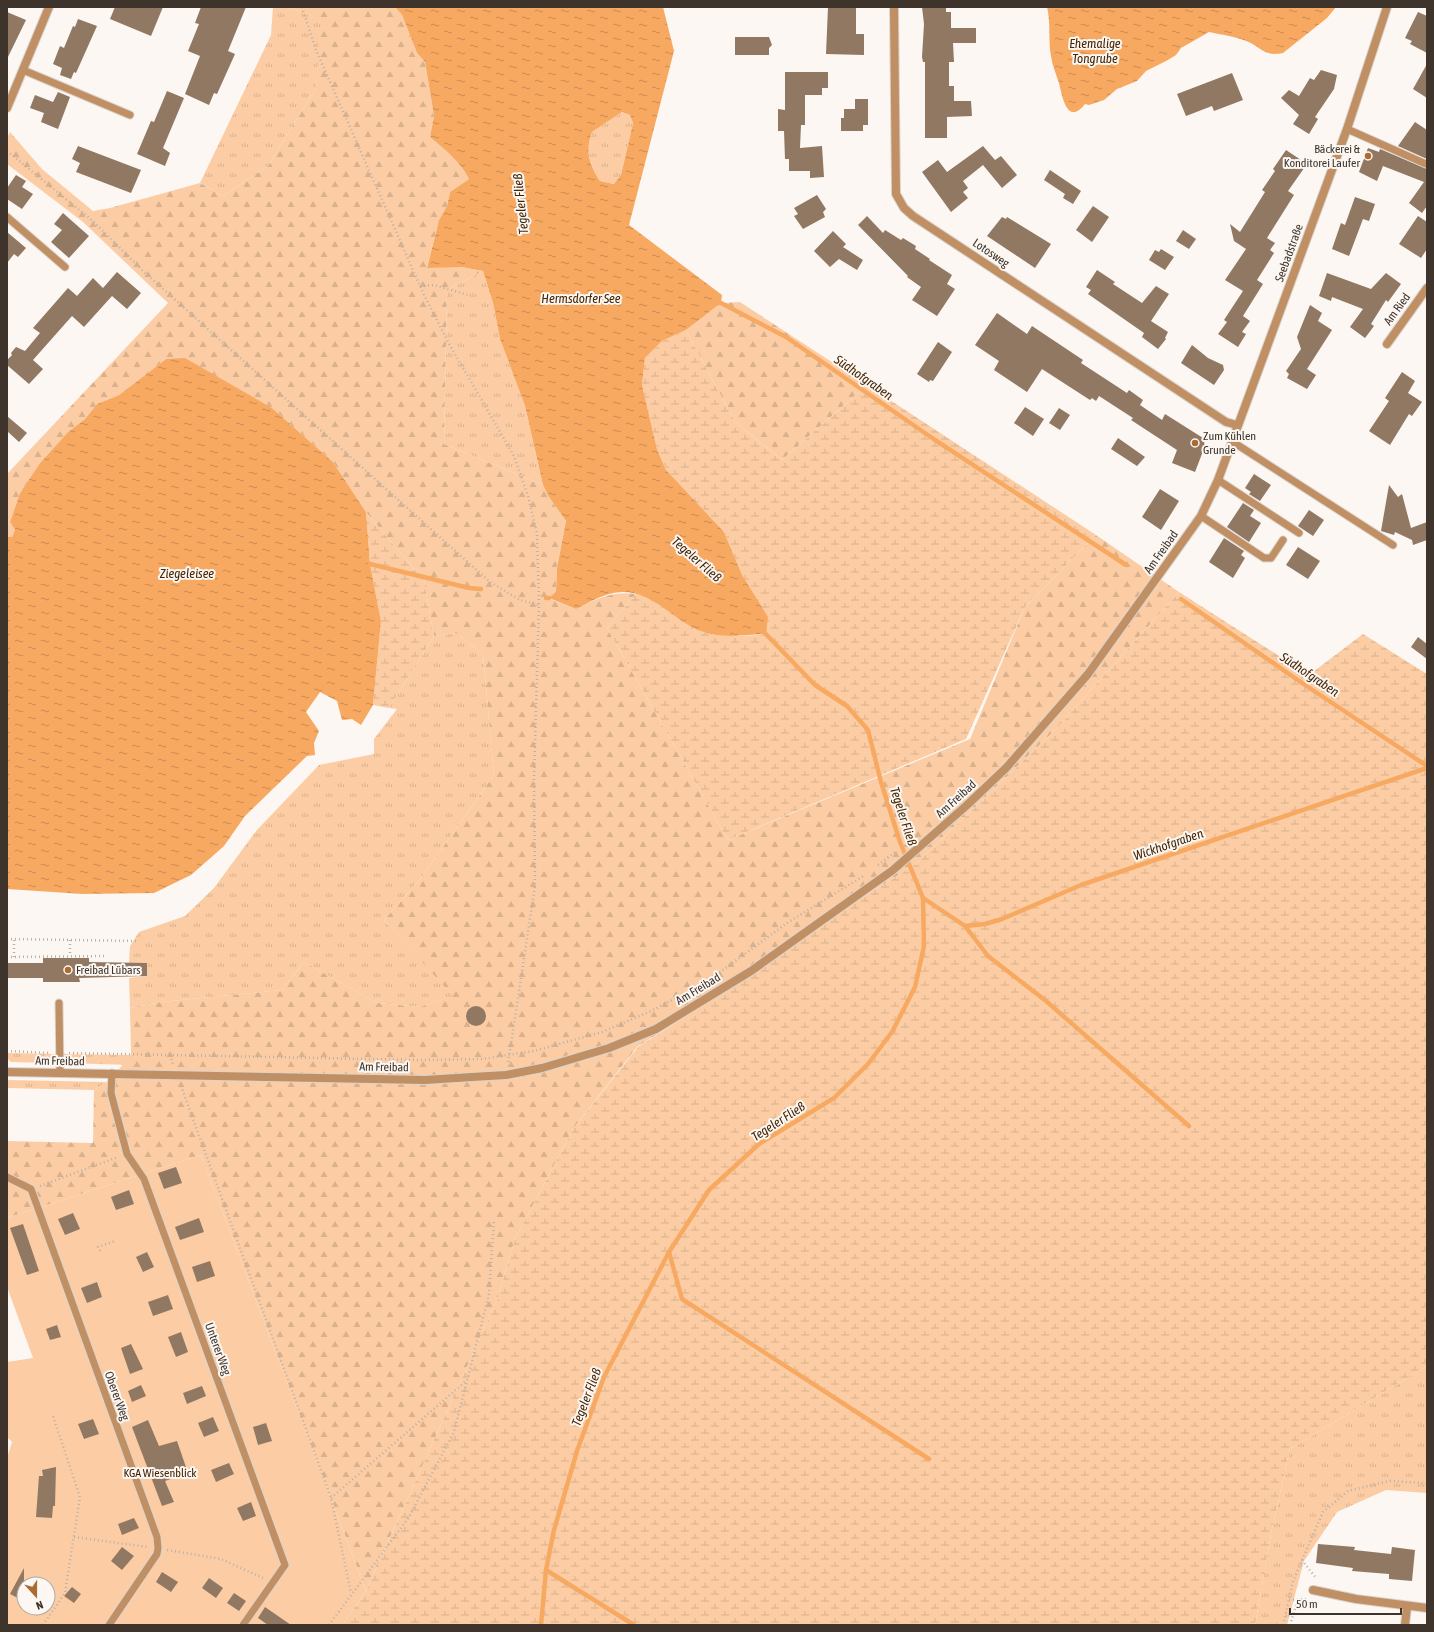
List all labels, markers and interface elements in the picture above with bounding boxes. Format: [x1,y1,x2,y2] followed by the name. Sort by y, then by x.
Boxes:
[1069,36,1121,66] water label: Ehemalige Tongrube
[1284,142,1361,170] place label: Bäckerei & Konditorei Laufer
[1363,151,1373,161] marker: Bäckerei & Konditorei Laufer
[510,173,531,235] water label: Tegeler Fließ
[1272,222,1306,284] street label: Seebadstraße
[970,236,1013,271] street label: Lotosweg
[1381,290,1413,328] street label: Am Ried
[541,291,621,306] water label: Hermsdorfer See
[831,351,896,403] water label: Südhofgraben
[1203,429,1256,457] place label: Zum Kühlen Grunde
[1190,438,1200,448] marker: Zum Kühlen Grunde
[1141,528,1181,576] street label: Am Freibad
[669,534,725,585] water label: Tegeler Fließ
[160,566,214,581] water label: Ziegeleisee
[1277,649,1343,700] water label: Südhofgraben
[933,777,979,821] street label: Am Freibad
[887,785,920,847] water label: Tegeler Fließ
[1131,825,1206,863] water label: Wickhofgraben
[76,963,140,977] place label: Freibad Lübars
[63,965,73,975] marker: Freibad Lübars
[673,970,723,1008] street label: Am Freibad
[35,1054,85,1068] street label: Am Freibad
[359,1060,409,1074] street label: Am Freibad
[749,1099,808,1144] water label: Tegeler Fließ
[202,1321,234,1378] street label: Unterer Weg
[569,1366,604,1428] water label: Tegeler Fließ
[102,1370,133,1423] street label: Oberer Weg
[123,1466,197,1480] park label: KGA Wiesenblick
[16,1576,56,1616] north arrow
[1290,1590,1401,1616] scale bar
[1296,1597,1318,1611] text: 50 m
[34,1599,45,1612] text: N

